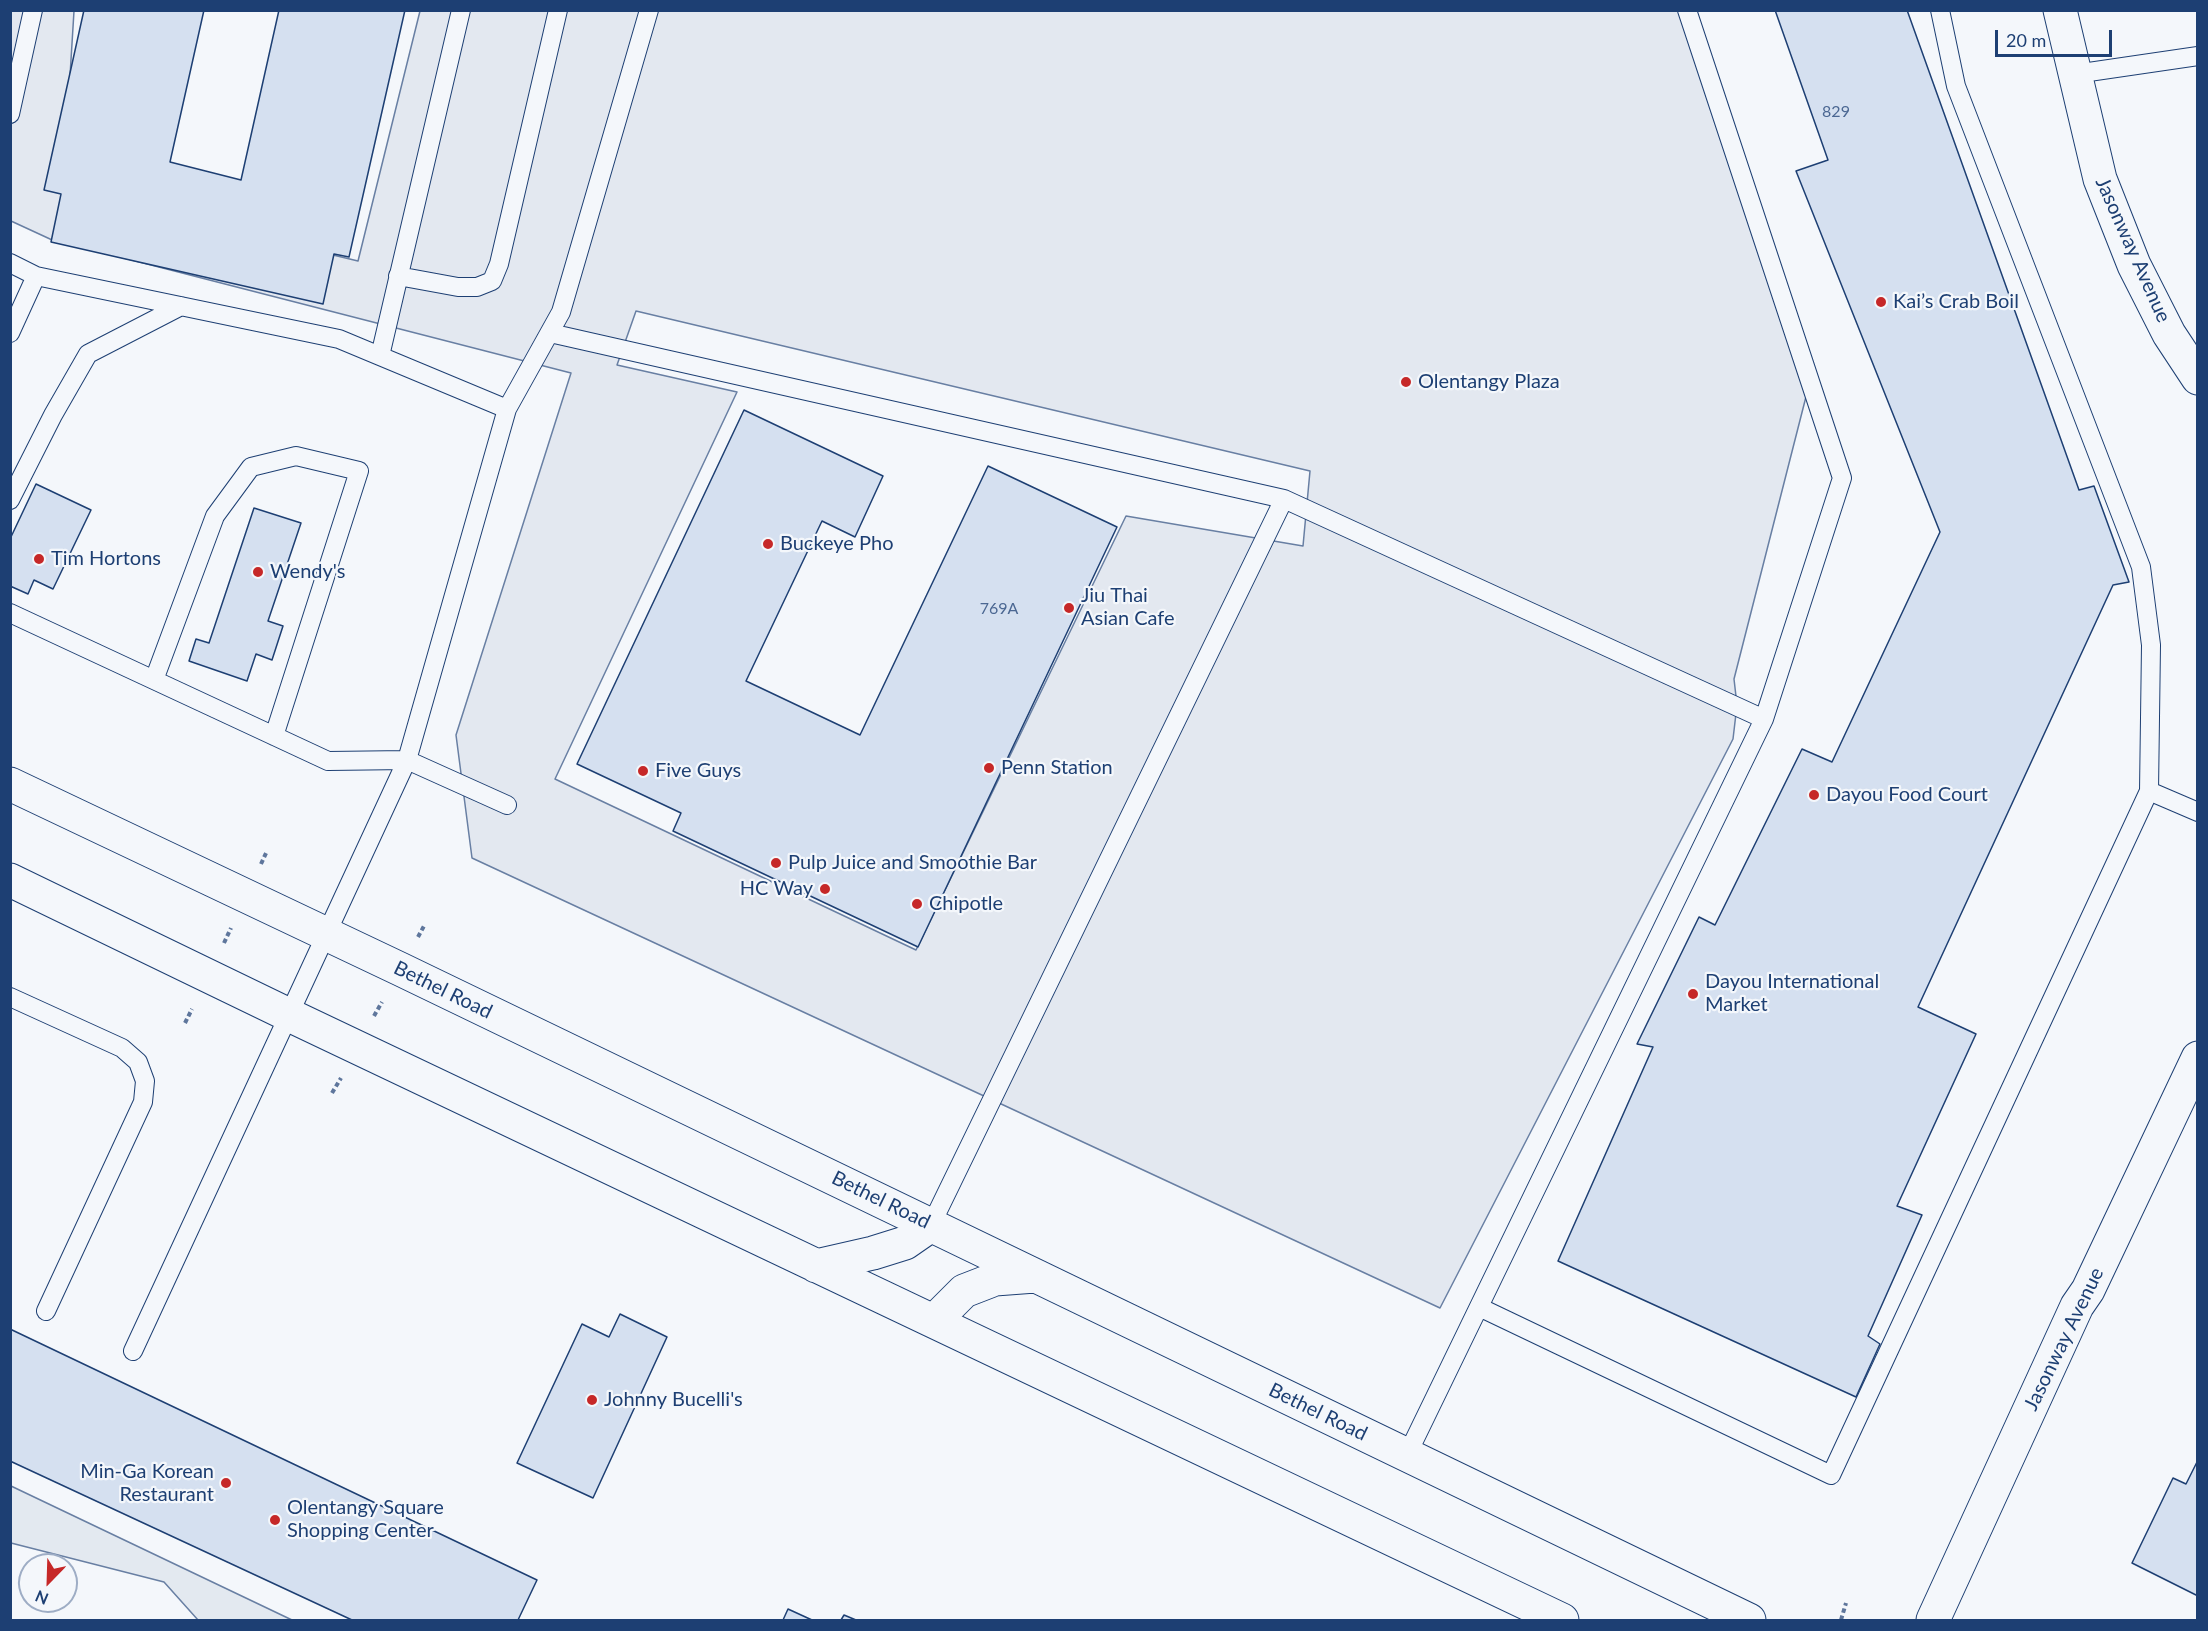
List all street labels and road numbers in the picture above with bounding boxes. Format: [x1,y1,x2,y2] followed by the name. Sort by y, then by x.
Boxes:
[2090,174,2176,326] street label: Jasonway Avenue
[390,956,496,1024] street label: Bethel Road
[828,1166,934,1234] street label: Bethel Road
[2019,1264,2109,1414] street label: Jasonway Avenue
[1265,1378,1371,1446] street label: Bethel Road

